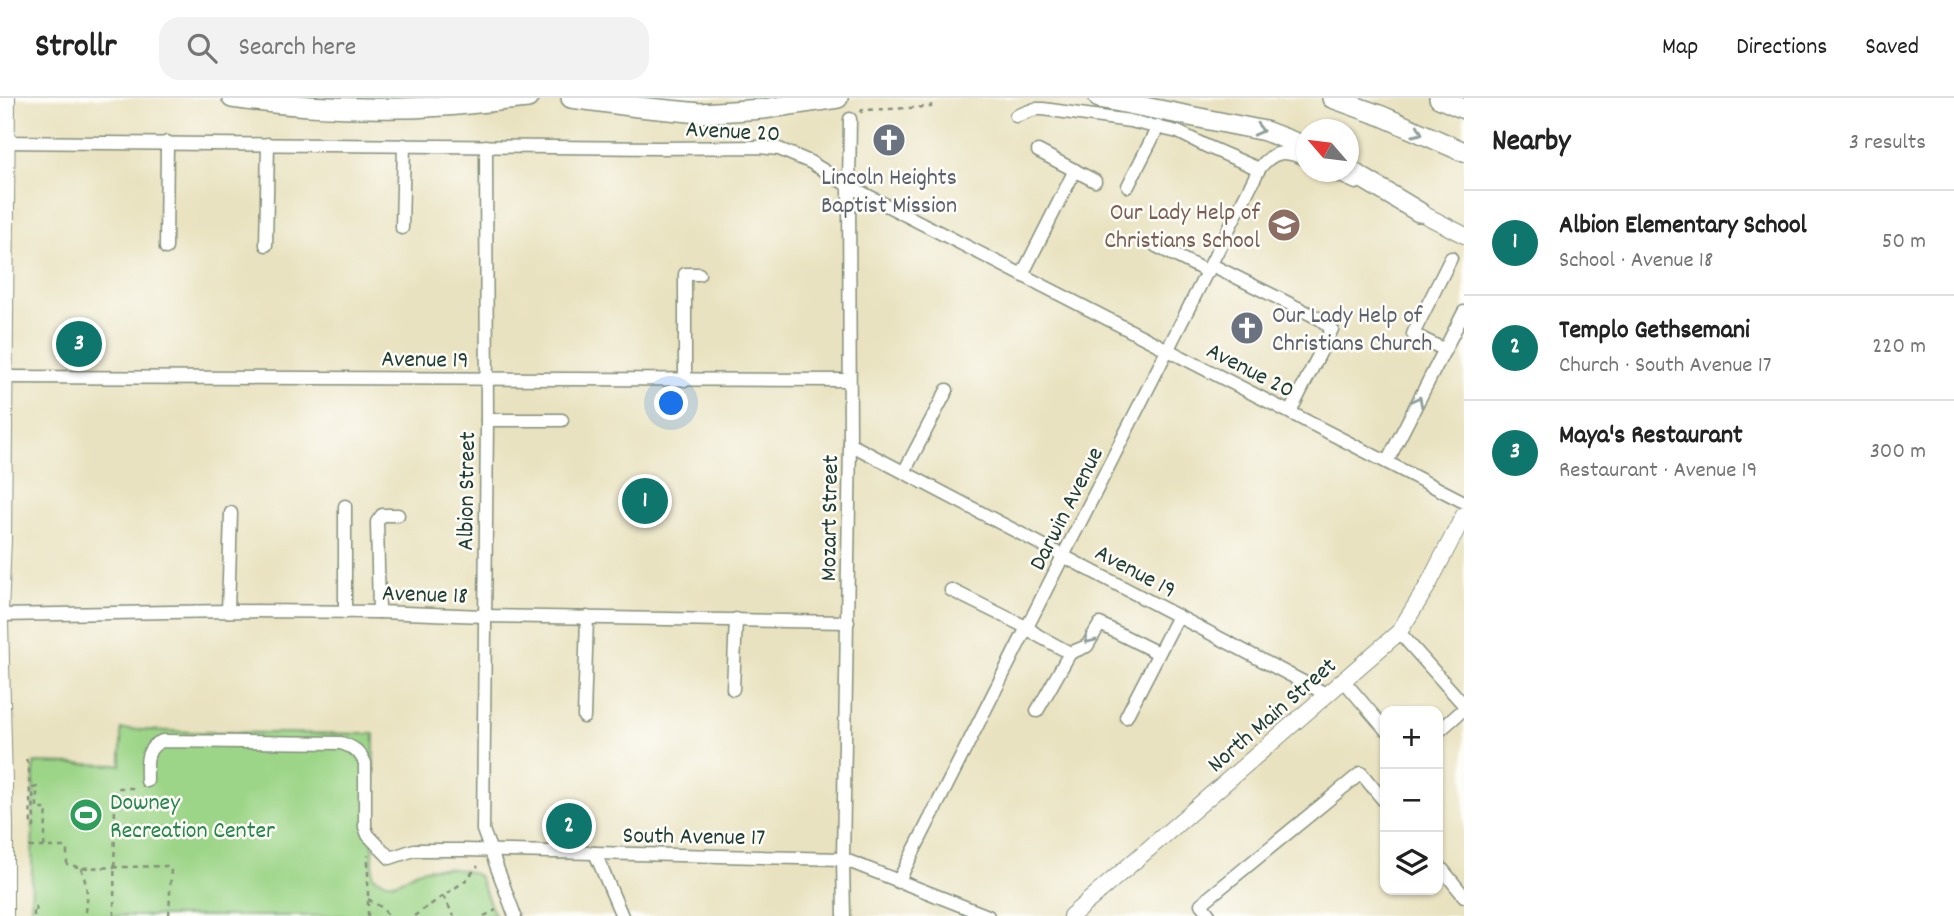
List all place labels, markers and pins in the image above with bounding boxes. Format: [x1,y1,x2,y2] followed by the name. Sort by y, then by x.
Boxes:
[870,121,908,159] church icon: Lincoln Heights Baptist Mission
[821,162,957,224] place label: Lincoln Heights Baptist Mission
[1104,197,1261,259] place label: Our Lady Help of Christians School
[1265,206,1303,244] school or university icon: Our Lady Help of Christians School
[1272,300,1432,362] place label: Our Lady Help of Christians Church
[1228,309,1266,347] church icon: Our Lady Help of Christians Church
[56,318,102,370] pin: 3
[622,475,668,527] pin: 1
[110,787,275,849] place label: Downey Recreation Center
[67,796,105,834] sports icon: Downey Recreation Center
[546,800,592,852] pin: 2

